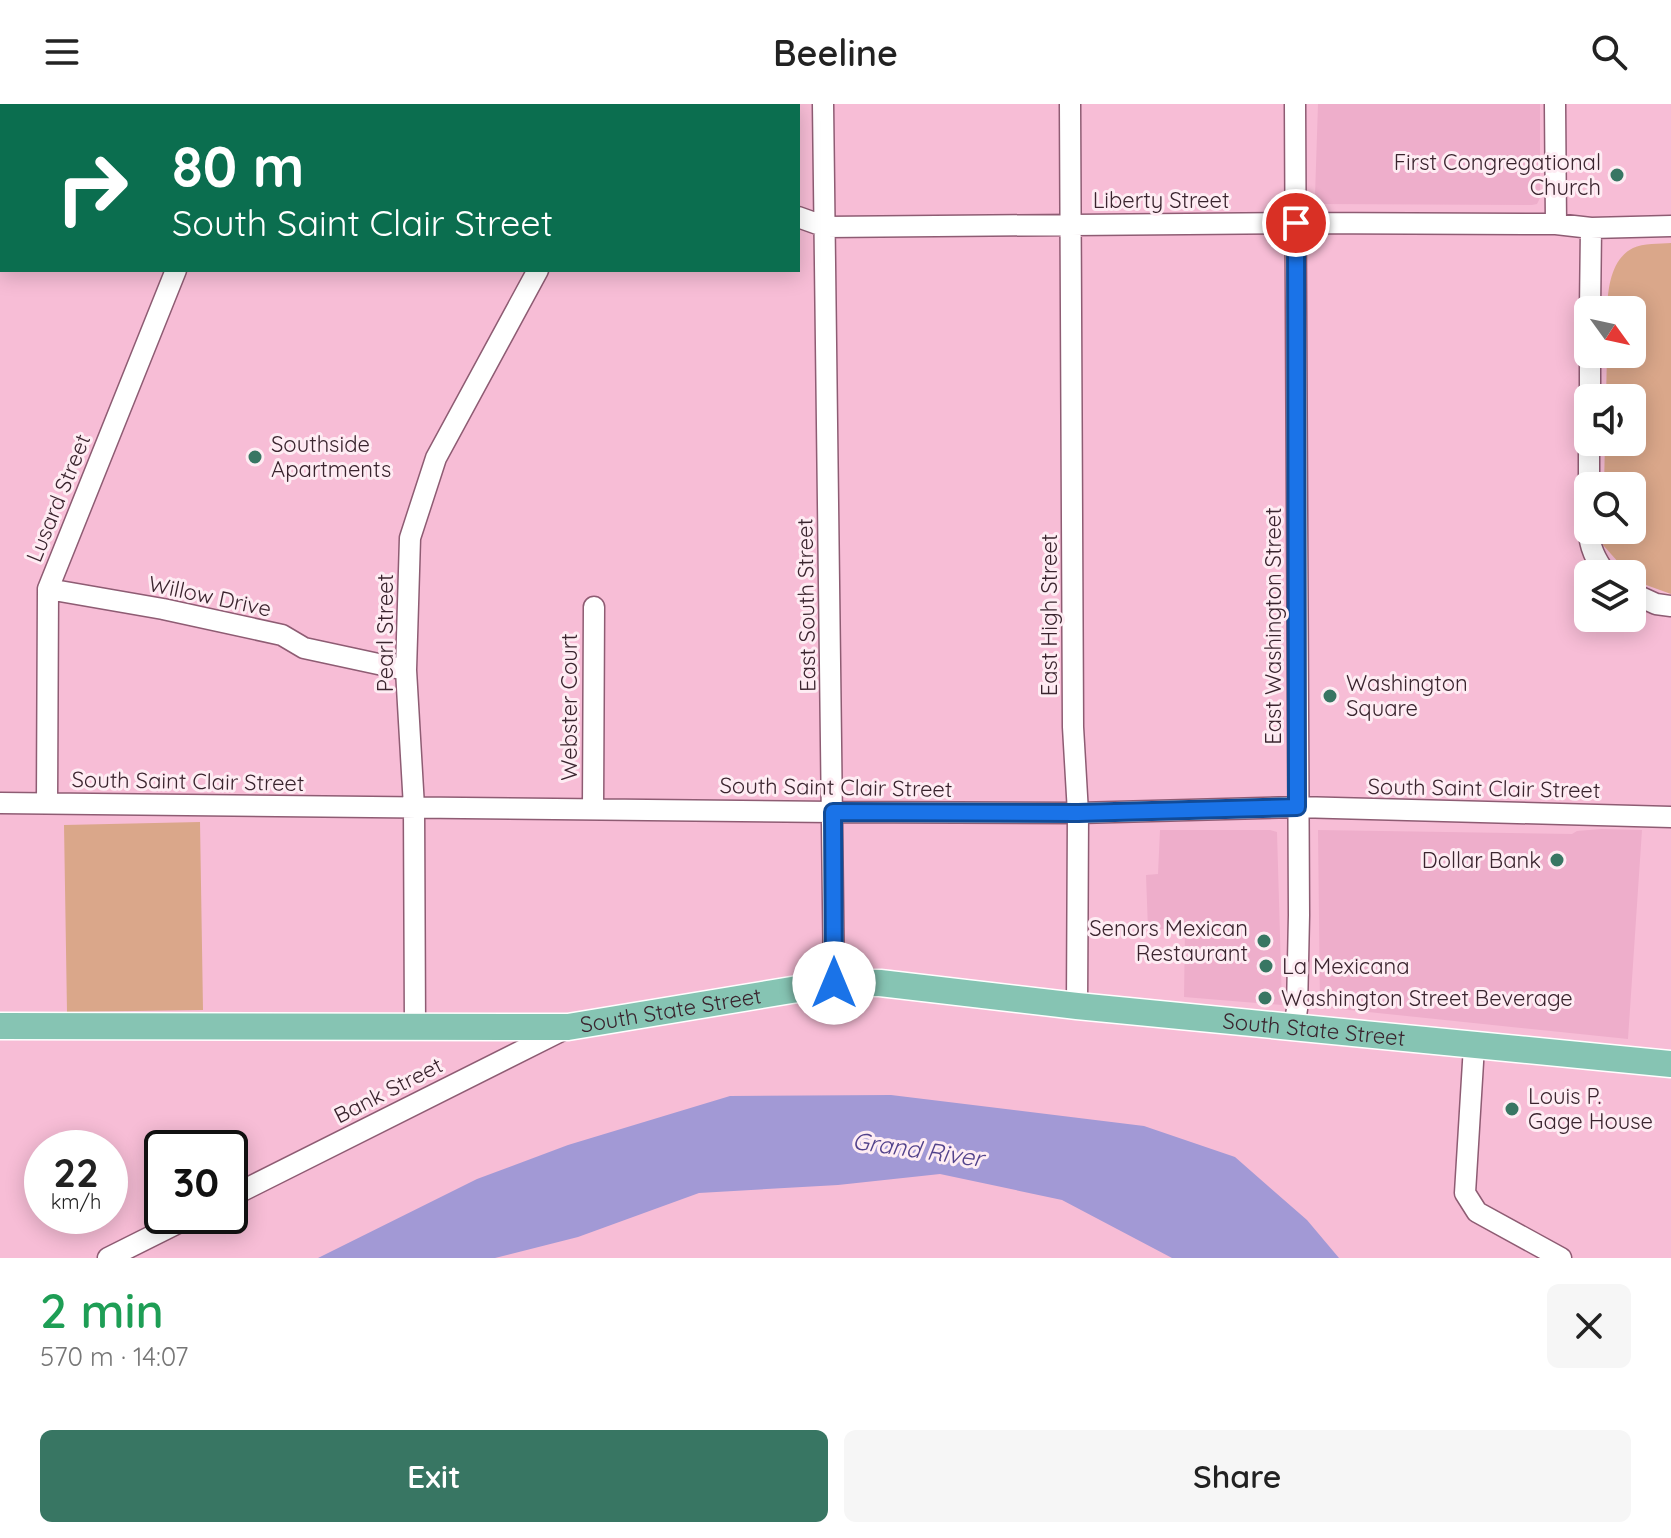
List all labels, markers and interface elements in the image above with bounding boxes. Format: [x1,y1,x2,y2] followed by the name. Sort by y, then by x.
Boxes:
[40,30,84,74] icon: menu
[773,30,898,75] text: Beeline
[1587,30,1631,74] icon: search
[172,131,304,201] text: 80 m
[40,136,144,240] icon: right
[1394,148,1601,201] place label: First Congregational Church
[1608,166,1626,184] marker: First Congregational Church
[1093,186,1229,214] street label: Liberty Street
[1262,189,1330,257] pin
[172,200,553,245] text: South Saint Clair Street
[1274,201,1318,245] icon: arrive
[1574,296,1646,368] north arrow
[1574,296,1646,632] map controls
[1574,384,1646,456] button: sound
[20,430,96,566] street label: Lusard Street
[271,430,391,483] place label: Southside Apartments
[246,448,264,466] marker: Southside Apartments
[1574,472,1646,544] button: search
[1259,507,1287,745] street label: East Washington Street
[790,518,822,692] street label: East South Street
[1035,534,1063,696] street label: East High Street
[1574,560,1646,632] button: layers
[146,569,274,623] street label: Willow Drive
[371,574,399,692] street label: Pearl Street
[555,633,583,781] street label: Webster Court
[1346,669,1468,722] place label: Washington Square
[1321,687,1339,705] marker: Washington Square
[71,765,305,797] street label: South Saint Clair Street
[719,771,953,803] street label: South Saint Clair Street
[1367,772,1601,804] street label: South Saint Clair Street
[1422,846,1541,874] place label: Dollar Bank
[1548,851,1566,869] marker: Dollar Bank
[1089,914,1248,967] place label: Senors Mexican Restaurant
[1255,932,1273,950] marker: Senors Mexican Restaurant
[792,941,876,1025] position arrow
[1282,952,1410,980] place label: La Mexicana
[1257,957,1275,975] marker: La Mexicana
[578,981,763,1039] street label: South State Street
[1281,984,1573,1012] place label: Washington Street Beverage
[1256,989,1274,1007] marker: Washington Street Beverage
[1221,1006,1407,1052] street label: South State Street
[329,1051,447,1129] street label: Bank Street
[1528,1082,1653,1135] place label: Louis P. Gage House
[1503,1100,1521,1118] marker: Louis P. Gage House
[851,1125,988,1173] water label: Grand River
[144,1130,248,1234] speed limit sign: 30
[53,1147,99,1197] text: 22
[51,1189,101,1214] text: km/h
[40,1280,164,1340] text: 2 min
[1547,1284,1631,1368] button: close
[40,1340,188,1373] text: 570 m · 14:07
[40,1430,828,1522] button: Exit
[844,1430,1631,1522] button: Share

